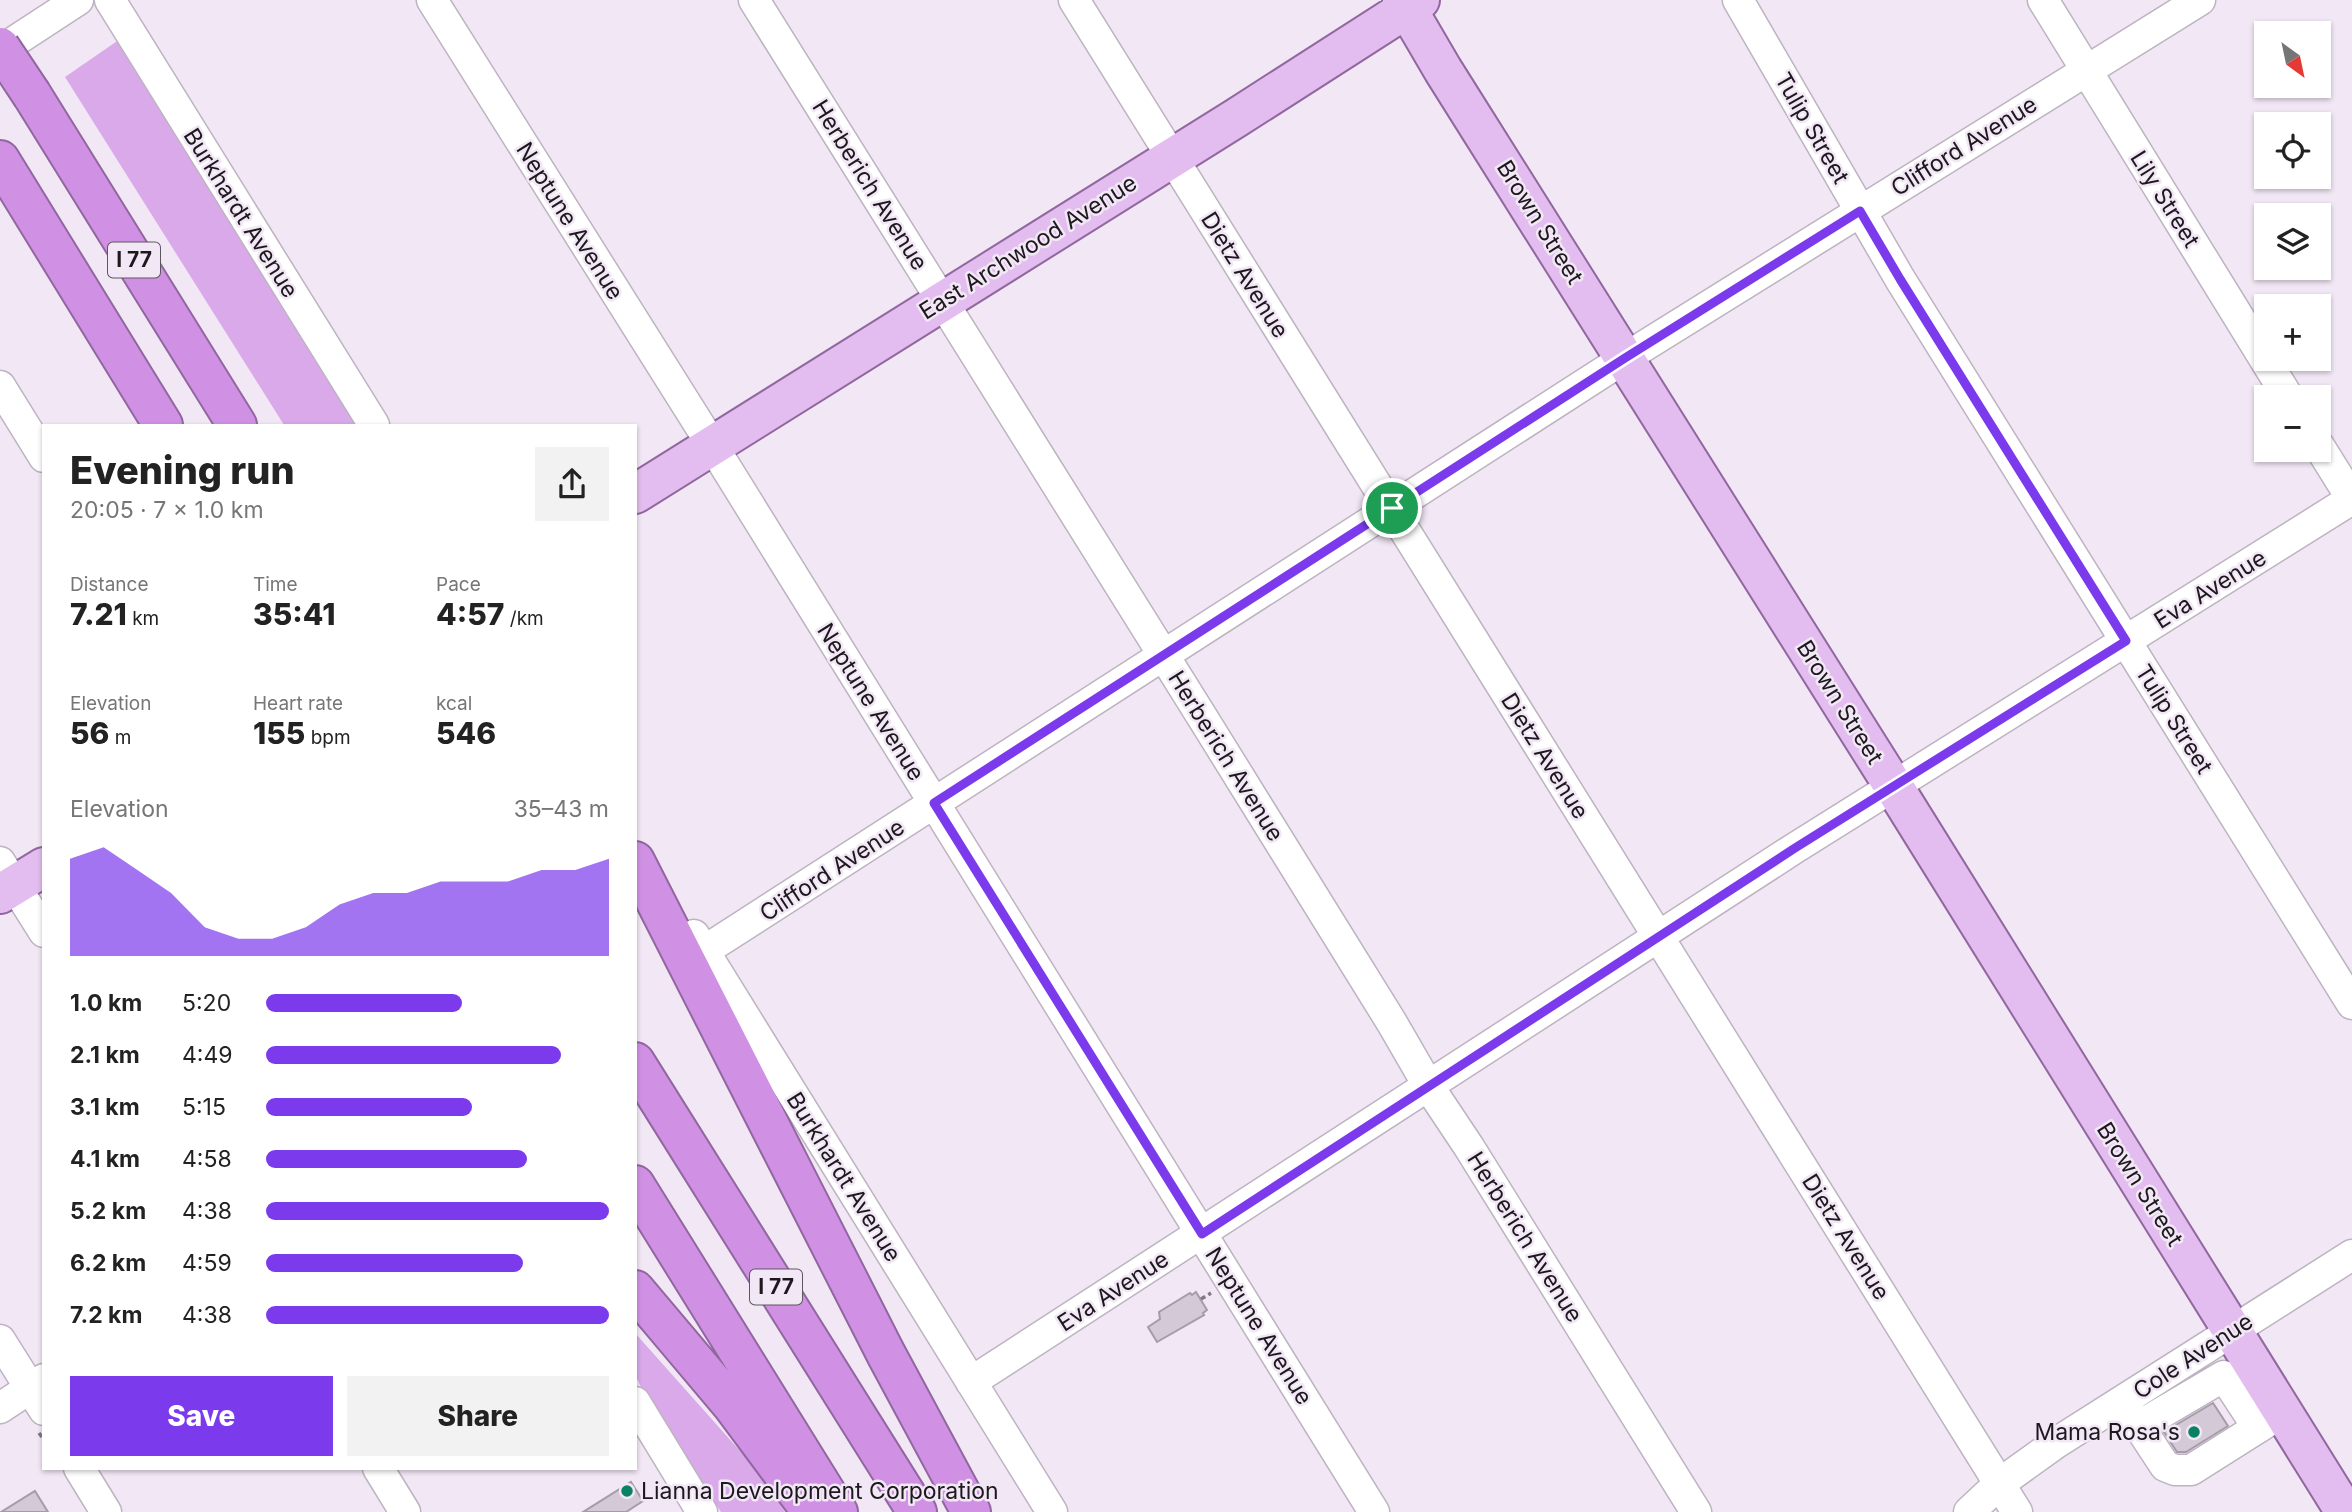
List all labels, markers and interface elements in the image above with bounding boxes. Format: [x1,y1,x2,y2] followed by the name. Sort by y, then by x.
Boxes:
[2254,21,2331,98] north arrow
[2254,21,2331,462] map controls
[1769,68,1855,189] street label: Tulip Street
[1886,90,2042,202] street label: Clifford Avenue
[806,95,934,275] street label: Herberich Avenue
[2254,112,2331,189] button: locate
[178,123,304,303] street label: Burkhardt Avenue
[510,137,630,305] street label: Neptune Avenue
[2124,146,2206,253] street label: Lily Street
[1491,155,1589,289] street label: Brown Street
[914,169,1142,325] street label: East Archwood Avenue
[2254,203,2331,280] button: layers
[1195,207,1295,343] street label: Dietz Avenue
[108,243,160,278] road number: I 77
[2254,294,2331,371] button: +
[2254,385,2331,462] button: −
[70,447,295,493] text: Evening run
[535,447,609,521] button: share
[1362,478,1422,538] pin
[1373,489,1411,527] icon: arrive
[70,496,264,524] text: 20:05 · 7 × 1.0 km
[2149,544,2271,634] street label: Eva Avenue
[70,573,148,596] text: Distance
[253,573,298,596] text: Time
[436,573,481,596] text: Pace
[70,596,127,632] text: 7.21
[253,596,335,632] text: 35:41
[436,596,504,632] text: 4:57
[127,607,159,630] text: km
[504,607,544,630] text: /km
[811,618,931,786] street label: Neptune Avenue
[1791,635,1889,769] street label: Brown Street
[2129,659,2219,779] street label: Tulip Street
[1162,666,1290,846] street label: Herberich Avenue
[1495,688,1595,824] street label: Dietz Avenue
[70,692,151,715] text: Elevation
[253,692,343,715] text: Heart rate
[436,692,472,715] text: kcal
[70,715,109,751] text: 56
[253,715,305,751] text: 155
[436,715,496,751] text: 546
[109,726,131,749] text: m
[305,726,351,749] text: bpm
[70,795,169,823] text: Elevation
[514,795,609,823] text: 35–43 m
[754,813,910,927] street label: Clifford Avenue
[70,989,142,1017] text: 1.0 km
[182,989,231,1017] text: 5:20
[70,1041,140,1069] text: 2.1 km
[182,1041,233,1069] text: 4:49
[781,1087,907,1267] street label: Burkhardt Avenue
[70,1093,140,1121] text: 3.1 km
[182,1093,226,1121] text: 5:15
[2091,1117,2189,1251] street label: Brown Street
[70,1145,140,1173] text: 4.1 km
[182,1145,232,1173] text: 4:58
[1461,1147,1589,1327] street label: Herberich Avenue
[1796,1169,1896,1305] street label: Dietz Avenue
[70,1197,146,1225] text: 5.2 km
[182,1197,232,1225] text: 4:38
[1199,1242,1319,1410] street label: Neptune Avenue
[1052,1245,1174,1337] street label: Eva Avenue
[70,1249,146,1277] text: 6.2 km
[182,1249,232,1277] text: 4:59
[750,1270,802,1304] road number: I 77
[70,1301,142,1329] text: 7.2 km
[182,1301,232,1329] text: 4:38
[2128,1307,2258,1405] street label: Cole Avenue
[70,1376,333,1456] button: Save
[347,1376,609,1456] button: Share
[2034,1418,2180,1446] place label: Mama Rosa's
[2186,1424,2202,1440] marker: Mama Rosa's
[641,1477,999,1505] place label: Lianna Development Corporation
[619,1483,635,1499] marker: Lianna Development Corporation

